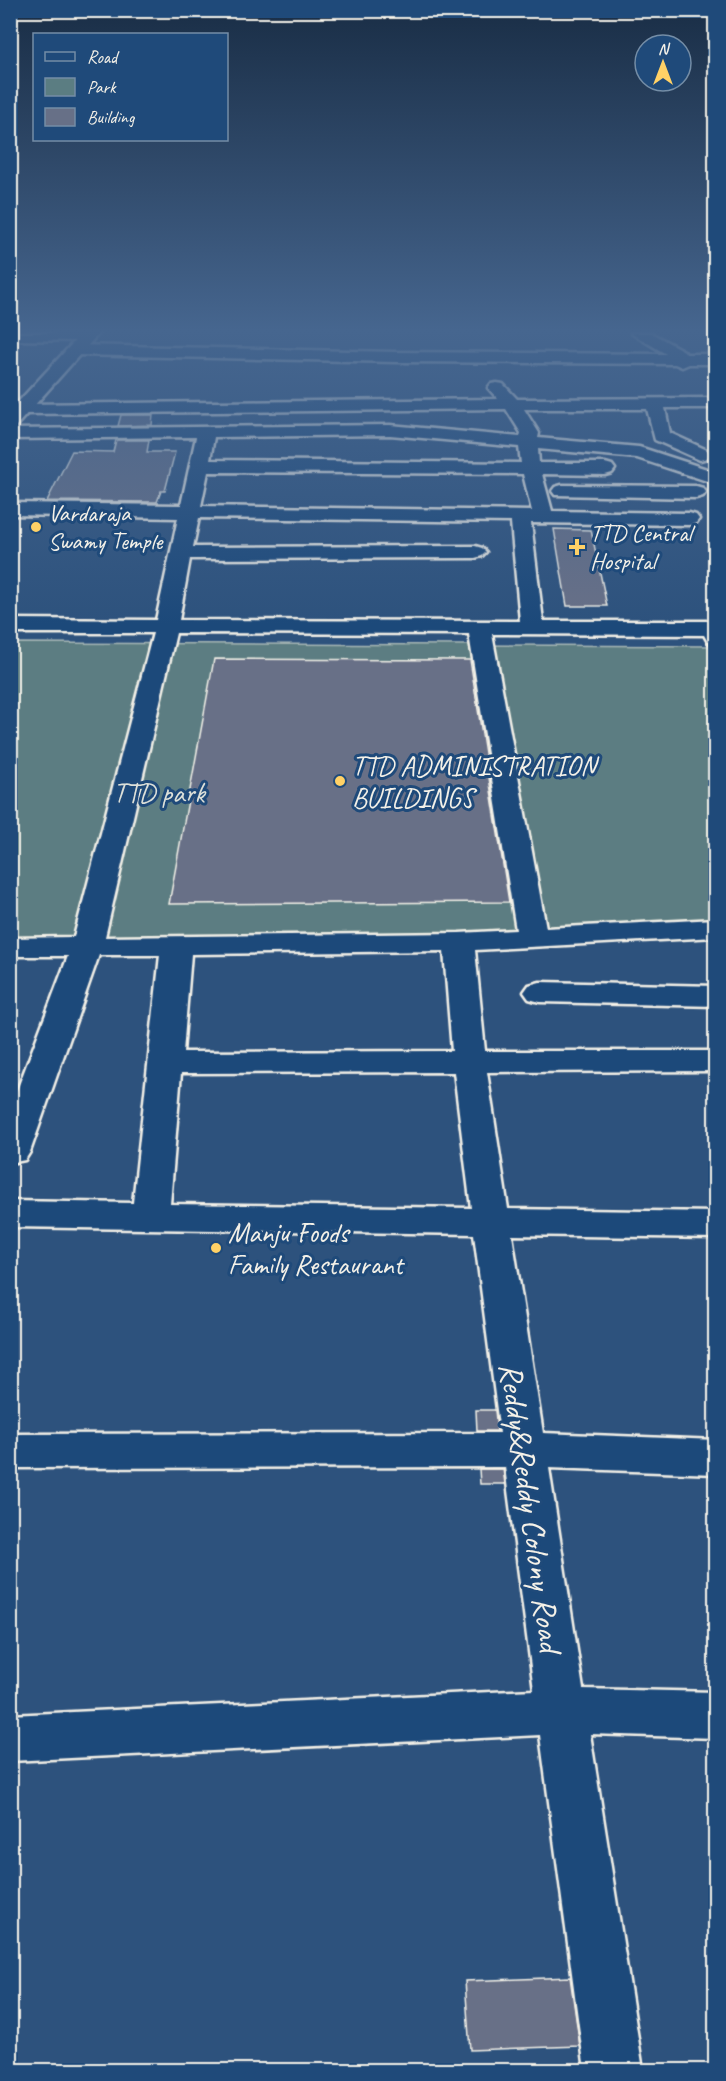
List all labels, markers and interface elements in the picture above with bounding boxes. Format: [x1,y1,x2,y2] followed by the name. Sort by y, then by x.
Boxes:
[33,33,228,141] legend
[633,33,693,93] north arrow
[658,39,671,59] text: N
[87,46,120,68] text: Road
[87,76,117,98] text: Park
[87,106,136,128] text: Building
[48,498,164,556] place label: Vardaraja Swamy Temple
[590,518,696,576] place label: TTD Central Hospital
[29,520,43,534] marker: Vardaraja Swamy Temple
[568,538,586,556] marker: TTD Central Hospital
[352,748,600,815] place label: TTD ADMINISTRATION BUILDINGS
[333,774,347,788] marker: TTD ADMINISTRATION BUILDINGS
[113,775,207,810] park label: TTD park
[228,1215,406,1282] place label: Manju Foods Family Restaurant
[209,1241,223,1255] marker: Manju Foods Family Restaurant
[490,1360,573,1659] street label: Reddy&Reddy Colony Road

